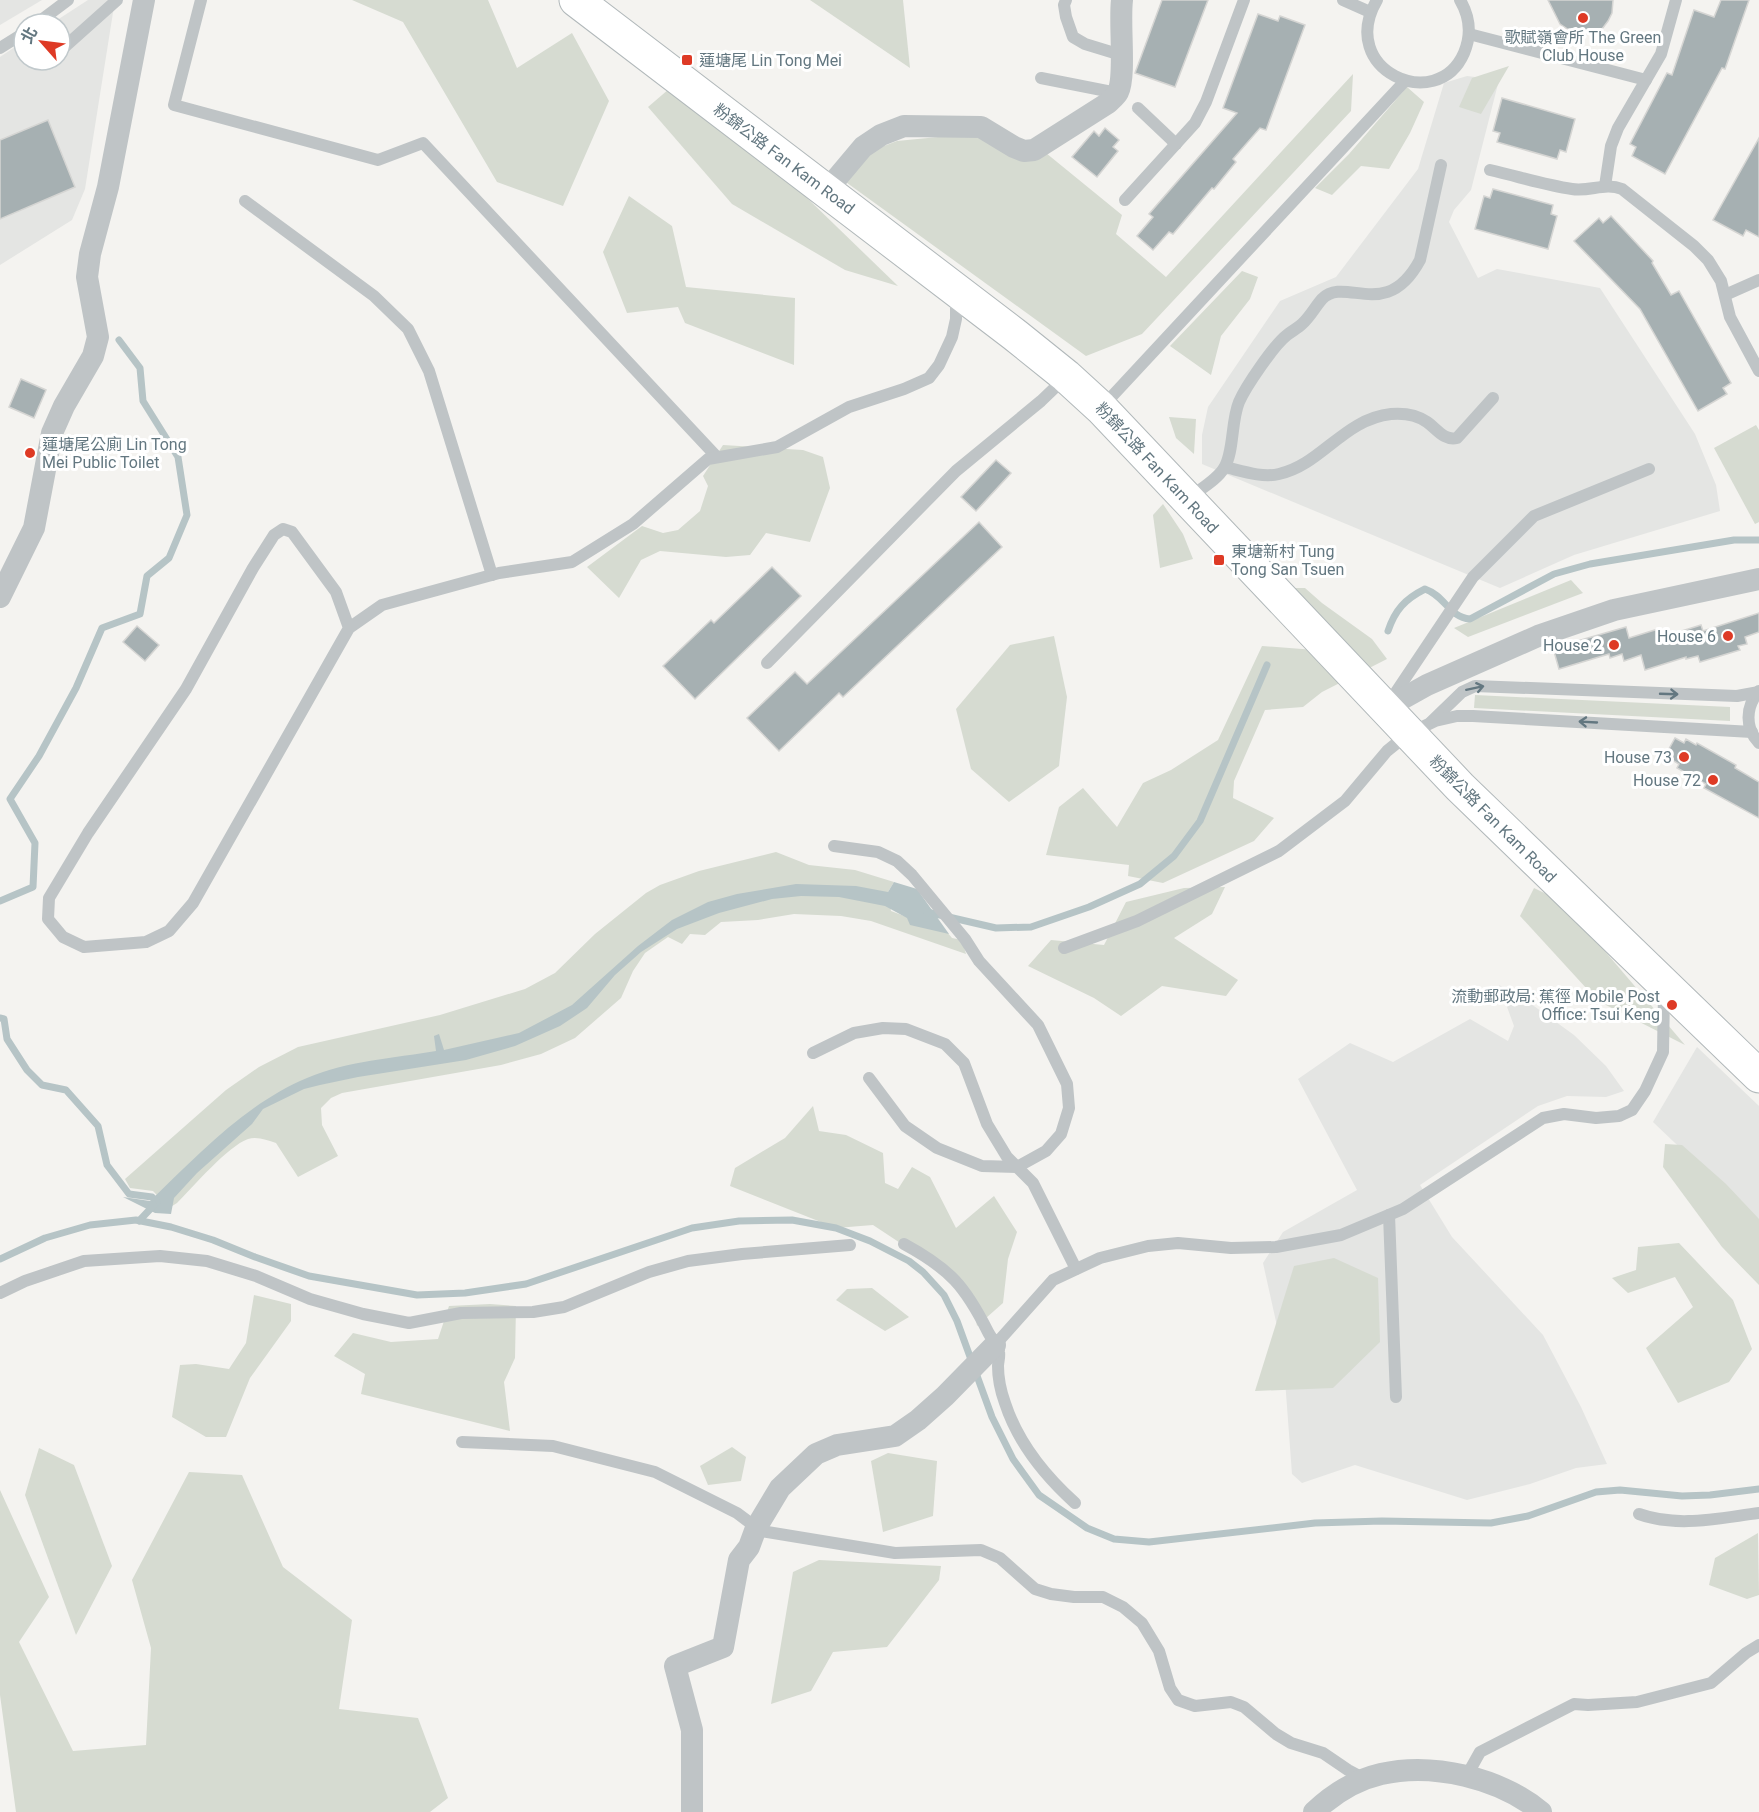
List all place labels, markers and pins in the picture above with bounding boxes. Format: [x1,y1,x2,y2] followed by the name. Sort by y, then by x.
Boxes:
[1576,11,1590,25] marker: 歌賦嶺會所 The Green Club House
[1505,28,1661,65] place label: 歌賦嶺會所 The Green Club House
[699,51,842,70] place label: 蓮塘尾 Lin Tong Mei
[680,53,694,67] marker: 蓮塘尾 Lin Tong Mei
[42,435,187,472] place label: 蓮塘尾公廁 Lin Tong Mei Public Toilet
[23,446,37,460] marker: 蓮塘尾公廁 Lin Tong Mei Public Toilet
[1231,542,1344,579] place label: 東塘新村 Tung Tong San Tsuen
[1212,553,1226,567] marker: 東塘新村 Tung Tong San Tsuen
[1657,627,1716,646] place label: House 6
[1721,629,1735,643] marker: House 6
[1543,636,1602,655] place label: House 2
[1607,638,1621,652] marker: House 2
[1604,748,1672,767] place label: House 73
[1677,750,1691,764] marker: House 73
[1633,771,1701,790] place label: House 72
[1706,773,1720,787] marker: House 72
[1451,987,1660,1024] place label: 流動郵政局: 蕉徑 Mobile Post Office: Tsui Keng
[1665,998,1679,1012] marker: 流動郵政局: 蕉徑 Mobile Post Office: Tsui Keng

